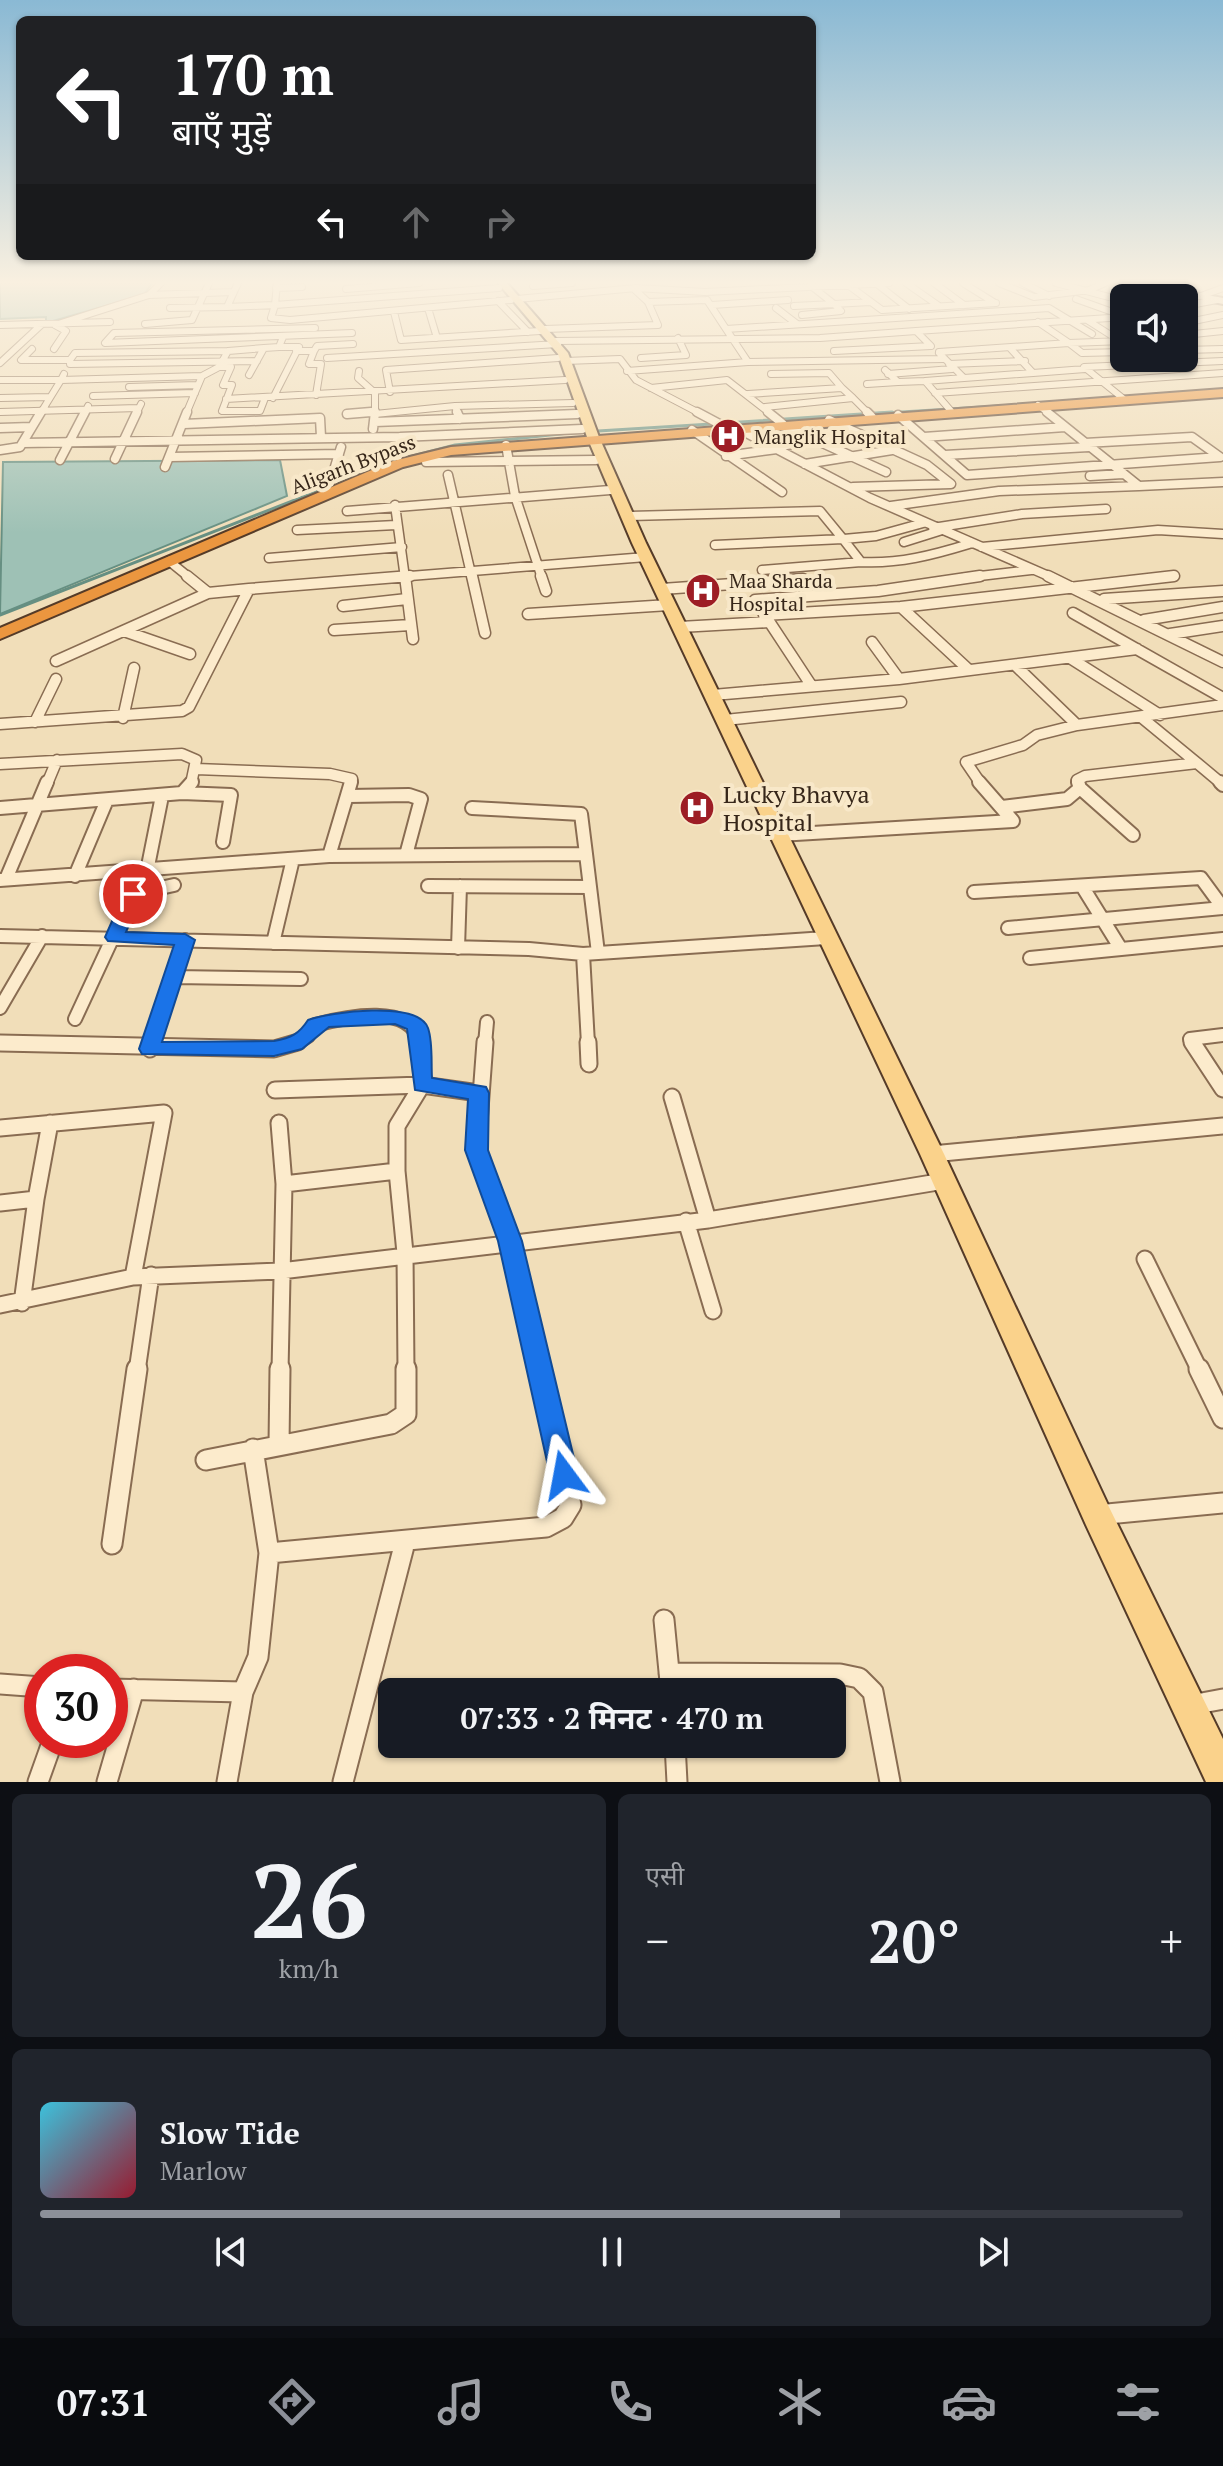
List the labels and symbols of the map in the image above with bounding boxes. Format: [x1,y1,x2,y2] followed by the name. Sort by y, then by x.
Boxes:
[709,417,747,455] hospital icon: Manglik Hospital
[754,423,906,450] place label: Manglik Hospital
[287,428,419,500] street label: Aligarh Bypass
[729,567,833,617] place label: Maa Sharda Hospital
[684,572,722,610] hospital icon: Maa Sharda Hospital
[723,778,870,838] place label: Lucky Bhavya Hospital
[678,789,716,827] hospital icon: Lucky Bhavya Hospital
[99,860,167,928] pin
[522,1433,606,1517] position arrow
[24,1654,128,1758] speed limit sign: 30

